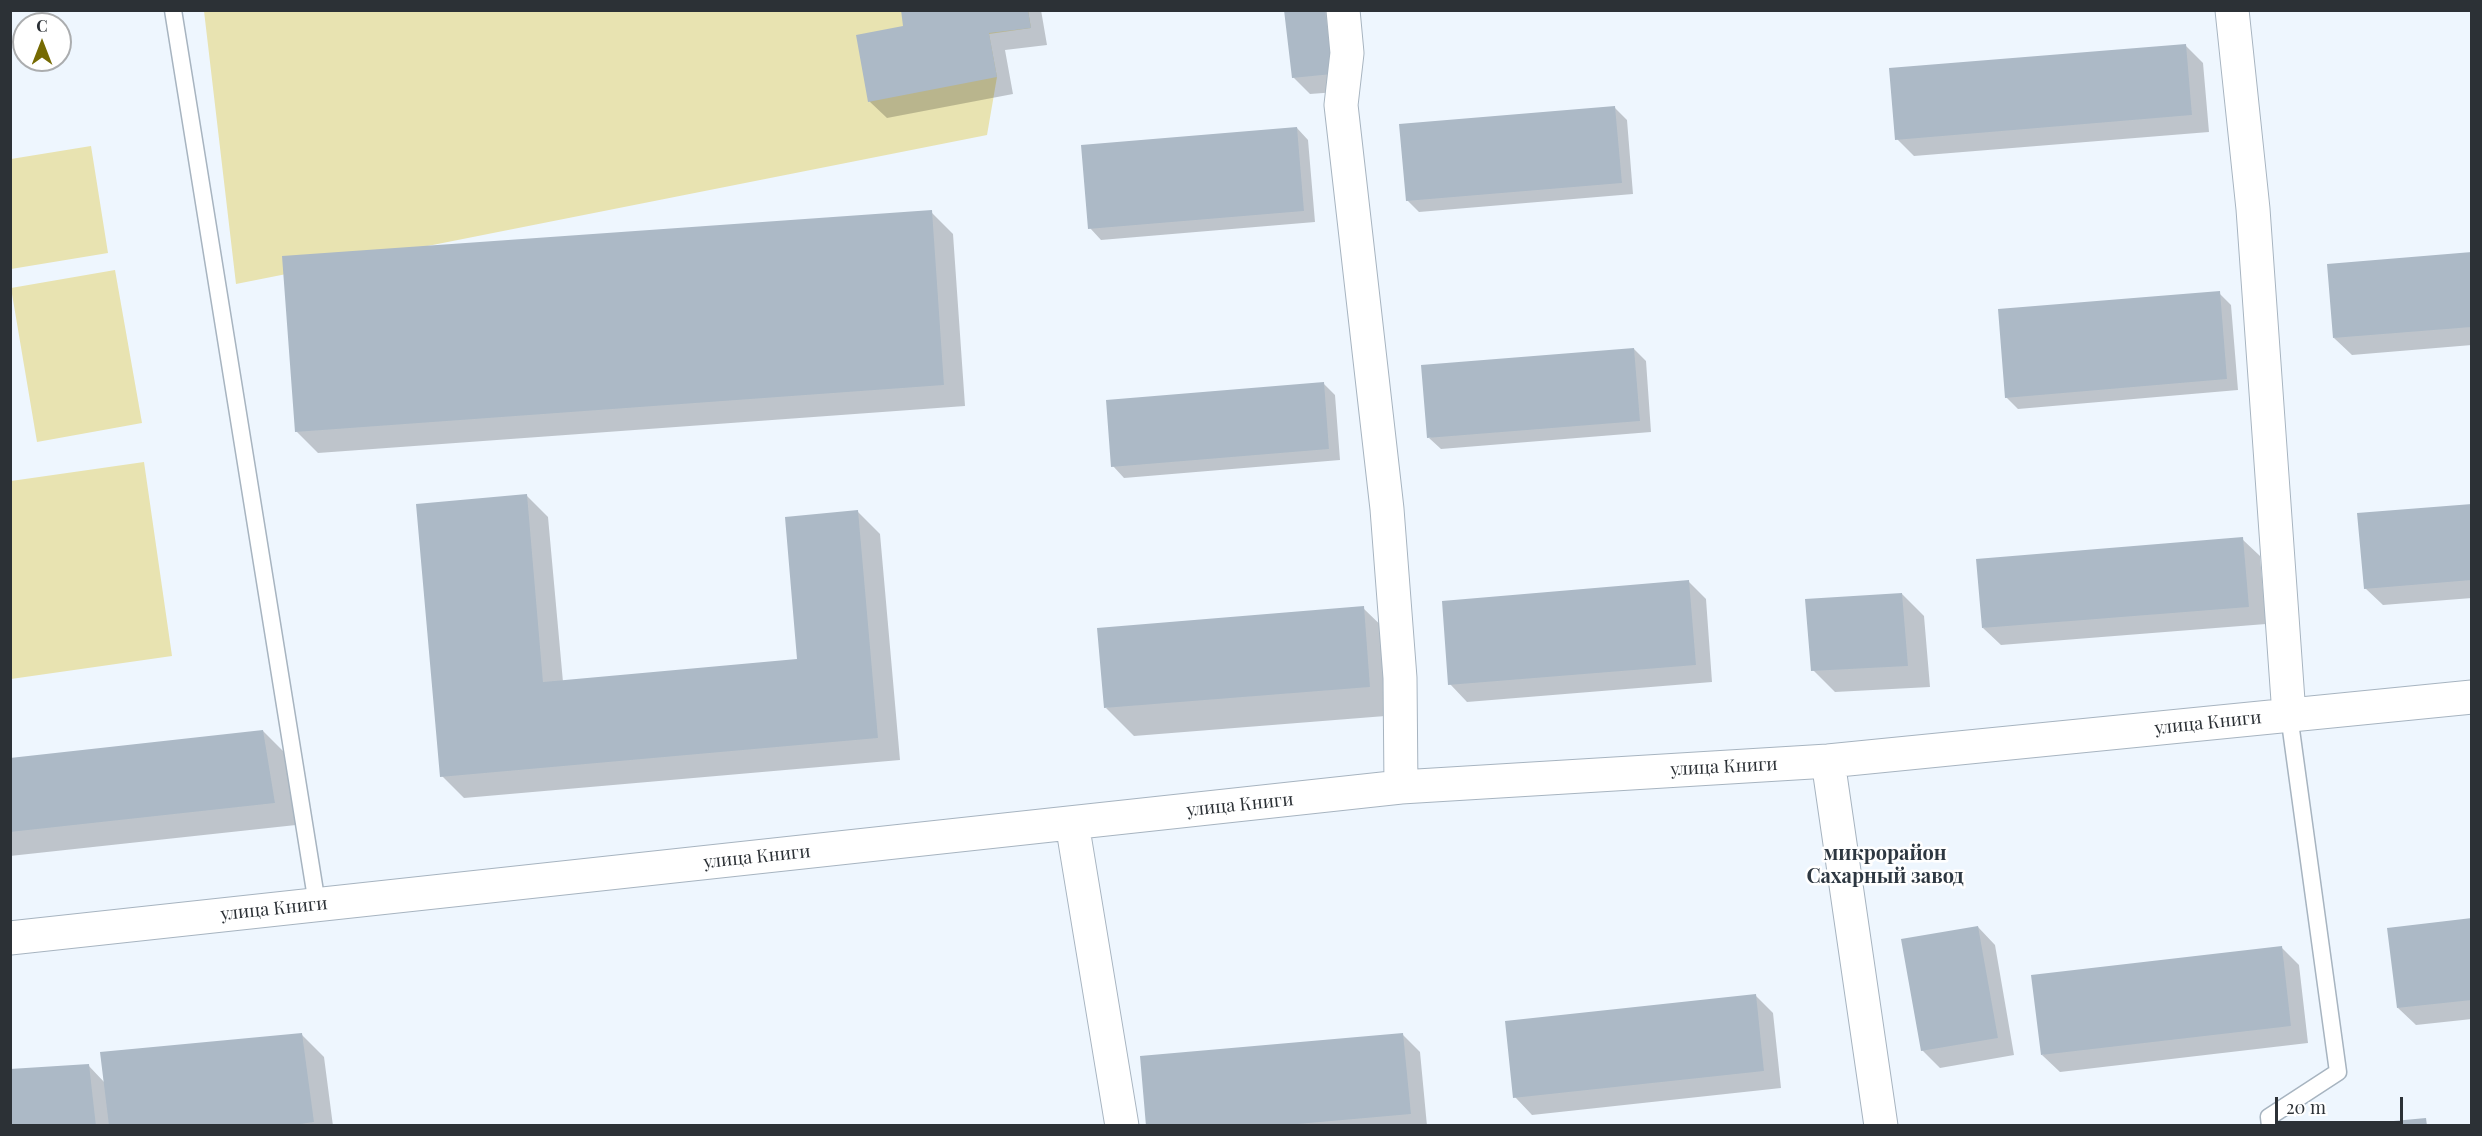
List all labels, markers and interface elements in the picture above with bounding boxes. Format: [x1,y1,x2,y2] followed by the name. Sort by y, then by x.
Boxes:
[12,12,72,72] north arrow
[36,15,48,36] text: С
[2154,707,2262,739] street label: улица Книги
[1670,753,1778,781] street label: улица Книги
[1186,789,1294,821] street label: улица Книги
[703,841,811,873] street label: улица Книги
[1806,842,1964,889] district label: микрорайон Сахарный завод
[220,893,328,925] street label: улица Книги
[2278,1085,2406,1123] scale bar
[2286,1095,2326,1119] text: 20 m

